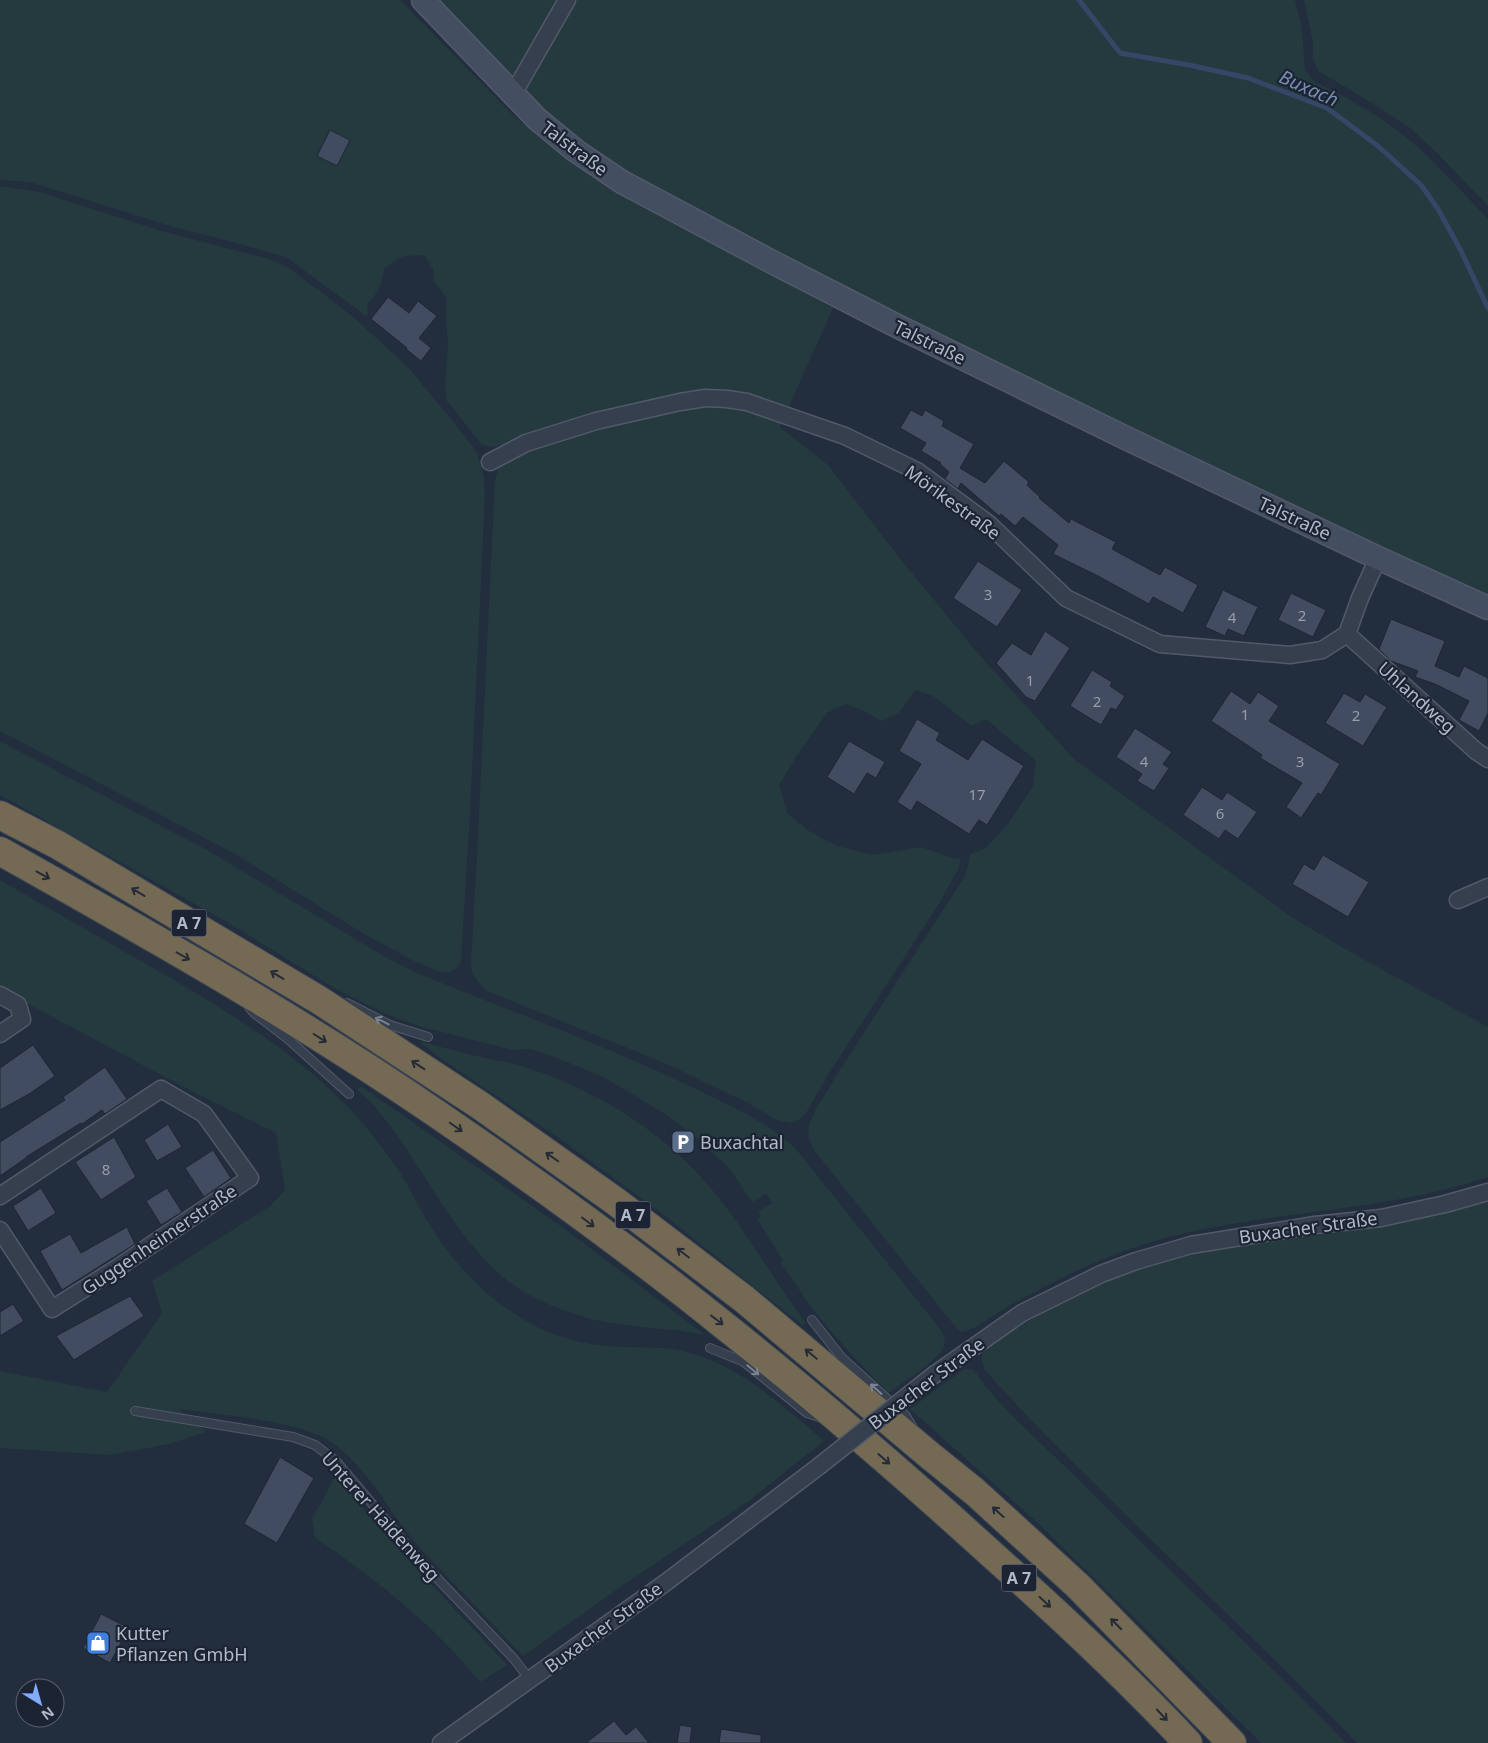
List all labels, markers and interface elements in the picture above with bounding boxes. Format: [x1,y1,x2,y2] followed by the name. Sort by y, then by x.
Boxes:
[1275,64,1343,112] water label: Buxach
[537,115,613,181] street label: Talstraße
[890,314,970,370] street label: Talstraße
[900,459,1006,545] street label: Mörikestraße
[1255,491,1335,545] street label: Talstraße
[984,584,992,604] house number: 3
[1298,605,1306,625] house number: 2
[1228,607,1237,627] house number: 4
[1373,656,1461,738] street label: Uhlandweg
[1026,670,1034,690] house number: 1
[1093,691,1101,711] house number: 2
[1241,704,1249,724] house number: 1
[1352,705,1360,725] house number: 2
[1140,751,1149,771] house number: 4
[1296,751,1304,771] house number: 3
[968,784,986,804] house number: 17
[1216,803,1224,823] house number: 6
[35,870,50,880] one-way arrow
[131,887,145,897] one-way arrow
[172,910,206,936] road number: A 7
[176,951,191,961] one-way arrow
[271,970,285,980] one-way arrow
[375,1016,390,1026] one-way arrow
[312,1034,326,1044] one-way arrow
[412,1060,426,1070] one-way arrow
[448,1122,462,1132] one-way arrow
[670,1129,696,1155] parking icon: Buxachtal
[700,1130,783,1154] place label: Buxachtal
[546,1152,560,1162] one-way arrow
[102,1159,110,1179] house number: 8
[77,1178,241,1300] street label: Guggenheimerstraße
[616,1202,650,1228] road number: A 7
[1237,1205,1379,1249] street label: Buxacher Straße
[581,1216,594,1227] one-way arrow
[676,1248,690,1258] one-way arrow
[710,1315,724,1325] one-way arrow
[863,1331,989,1435] street label: Buxacher Straße
[804,1349,817,1360] one-way arrow
[746,1364,759,1375] one-way arrow
[870,1383,883,1395] one-way arrow
[317,1446,445,1586] street label: Unterer Haldenweg
[877,1453,890,1464] one-way arrow
[991,1506,1004,1518] one-way arrow
[1002,1565,1036,1592] road number: A 7
[539,1576,667,1678] street label: Buxacher Straße
[1038,1596,1051,1608] one-way arrow
[1110,1617,1122,1630] one-way arrow
[116,1621,248,1666] place label: Kutter Pflanzen GmbH
[85,1630,111,1656] shop icon: Kutter Pflanzen GmbH
[15,1678,65,1728] north arrow
[38,1703,58,1725] text: N
[1156,1708,1168,1721] one-way arrow

